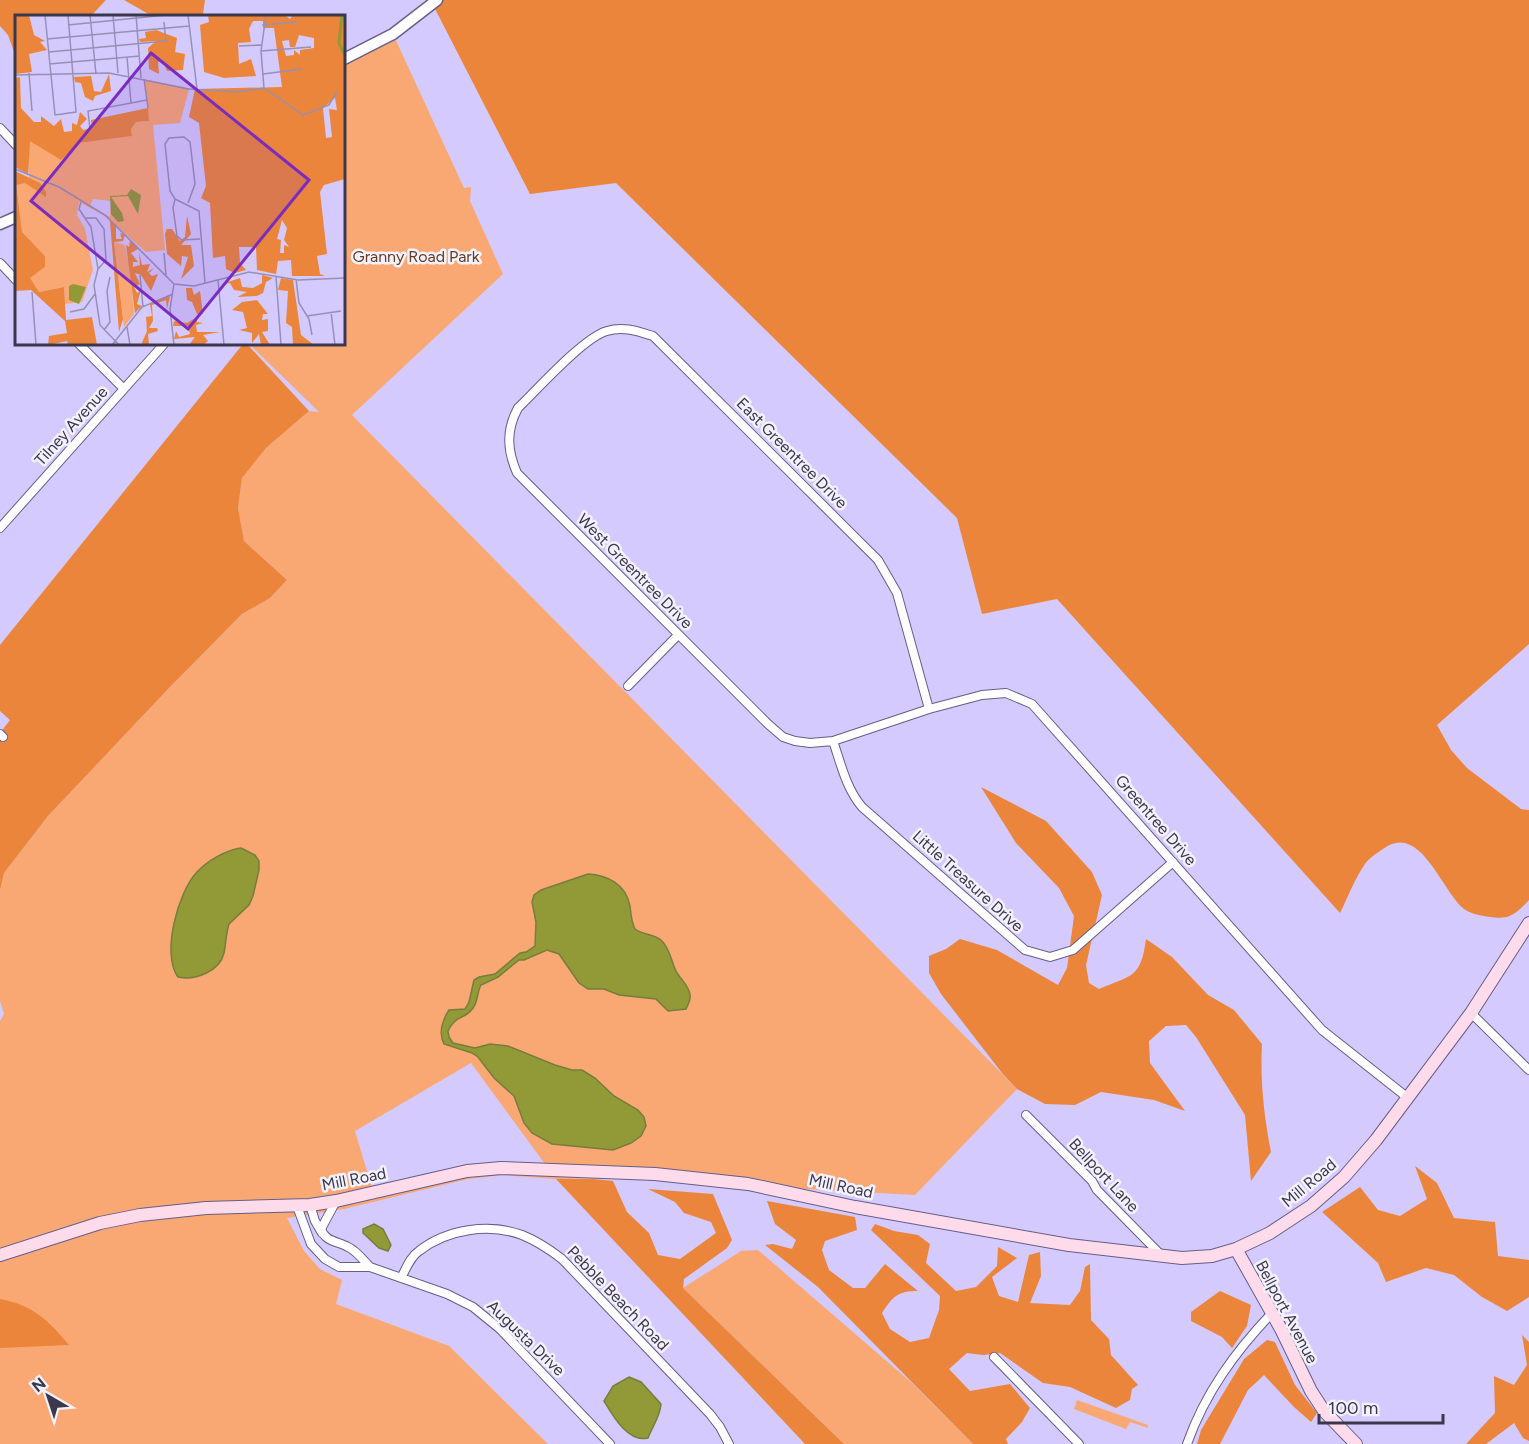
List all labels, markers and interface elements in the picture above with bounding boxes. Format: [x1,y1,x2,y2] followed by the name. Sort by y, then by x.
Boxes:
[15,15,345,345] inset map
[352,247,480,266] park label: Granny Road Park
[30,382,112,470] street label: Tilney Avenue
[733,394,852,513] street label: East Greentree Drive
[574,510,697,633] street label: West Greentree Drive
[1111,771,1201,869] street label: Greentree Drive
[909,826,1027,936] street label: Little Treasure Drive
[1065,1134,1143,1216] street label: Bellport Lane
[1278,1155,1340,1211] street label: Mill Road
[320,1163,388,1195] street label: Mill Road
[807,1170,875,1202] street label: Mill Road
[563,1242,673,1354] street label: Pebble Beach Road
[1252,1257,1322,1367] street label: Bellport Avenue
[483,1296,569,1380] street label: Augusta Drive
[18,1366,78,1426] north arrow
[28,1373,50,1396] text: N
[1319,1387,1444,1425] scale bar
[1328,1397,1378,1419] text: 100 m

